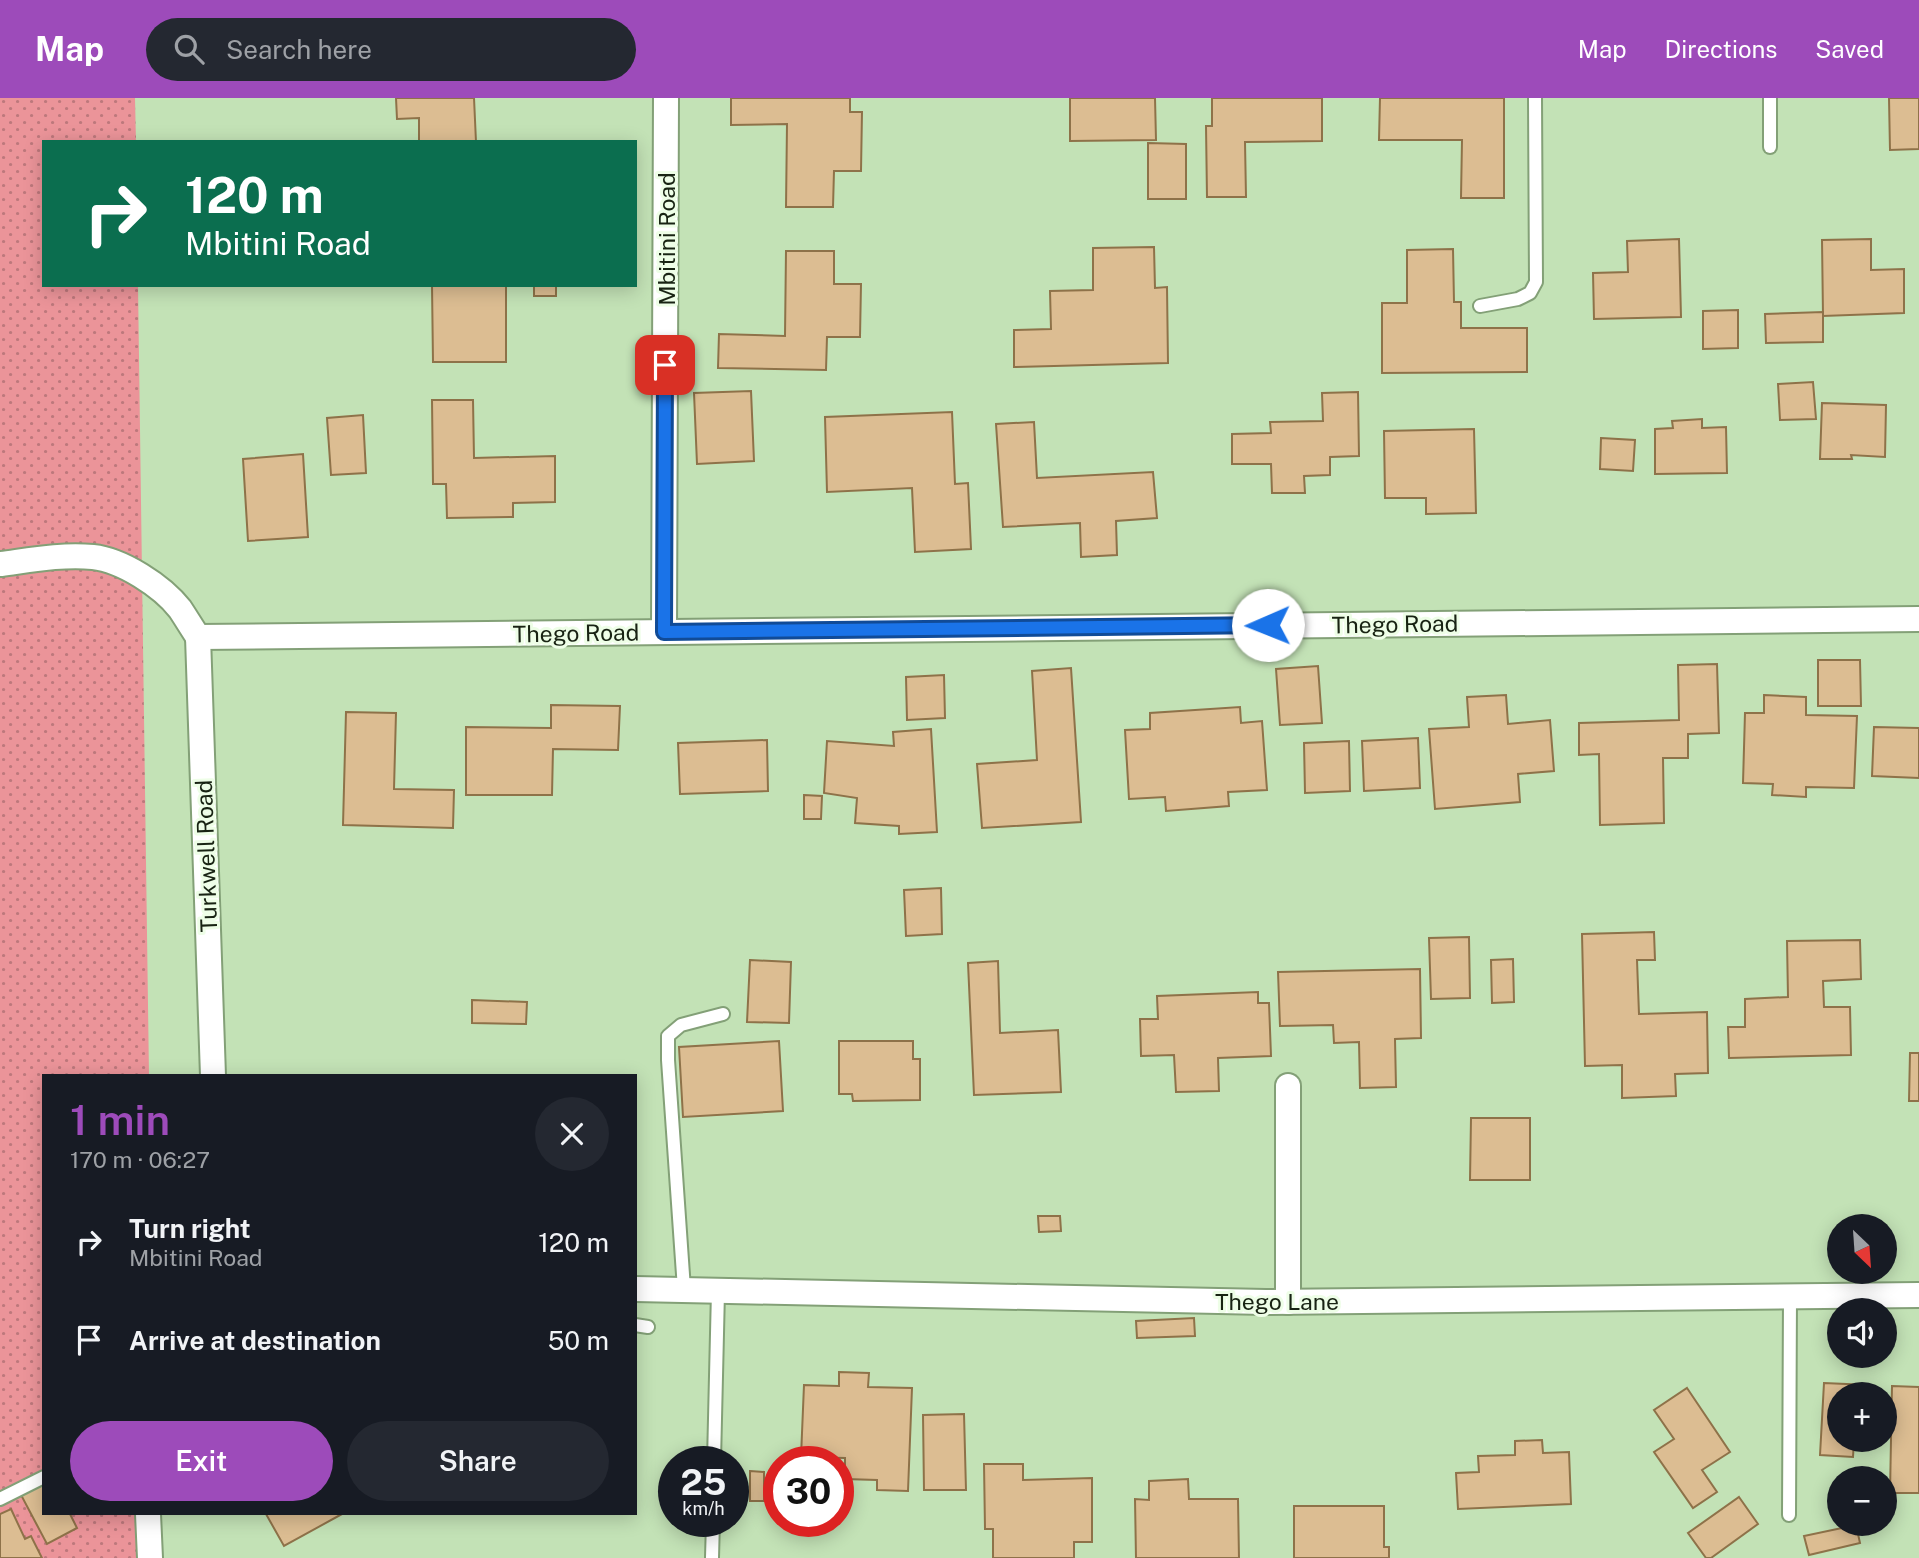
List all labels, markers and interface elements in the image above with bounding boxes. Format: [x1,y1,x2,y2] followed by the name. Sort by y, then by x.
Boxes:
[146,18,636,81] search box
[35,30,104,68] text: Map
[170,30,208,68] icon: search
[226,34,372,65] text: Search here
[1578,35,1627,63] text: Map
[1665,35,1777,63] text: Directions
[1815,35,1884,63] text: Saved
[185,166,324,224] text: 120 m
[70,168,161,259] icon: right
[653,172,680,306] street label: Mbitini Road
[185,225,371,262] text: Mbitini Road
[635,335,695,395] pin
[646,346,684,384] icon: arrive
[1231,588,1305,662] position arrow
[1331,609,1459,639] street label: Thego Road
[512,618,640,648] street label: Thego Road
[190,779,222,933] street label: Turkwell Road
[70,1095,170,1144] text: 1 min
[535,1097,609,1171] button: close
[70,1146,210,1173] text: 170 m · 06:27
[129,1213,251,1244] text: Turn right
[1827,1214,1897,1284] north arrow
[1827,1214,1897,1536] map controls
[70,1223,108,1261] icon: right
[538,1227,609,1258] text: 120 m
[129,1244,263,1271] text: Mbitini Road
[1215,1288,1339,1315] street label: Thego Lane
[1827,1298,1897,1368] button: sound
[70,1321,108,1359] icon: arrive
[129,1325,381,1356] text: Arrive at destination
[548,1325,609,1356] text: 50 m
[1827,1382,1897,1452] button: +
[70,1421,333,1501] button: Exit
[347,1421,609,1501] button: Share
[763,1446,854,1537] speed limit sign: 30
[681,1462,726,1503] text: 25
[1827,1466,1897,1536] button: −
[682,1498,725,1519] text: km/h

